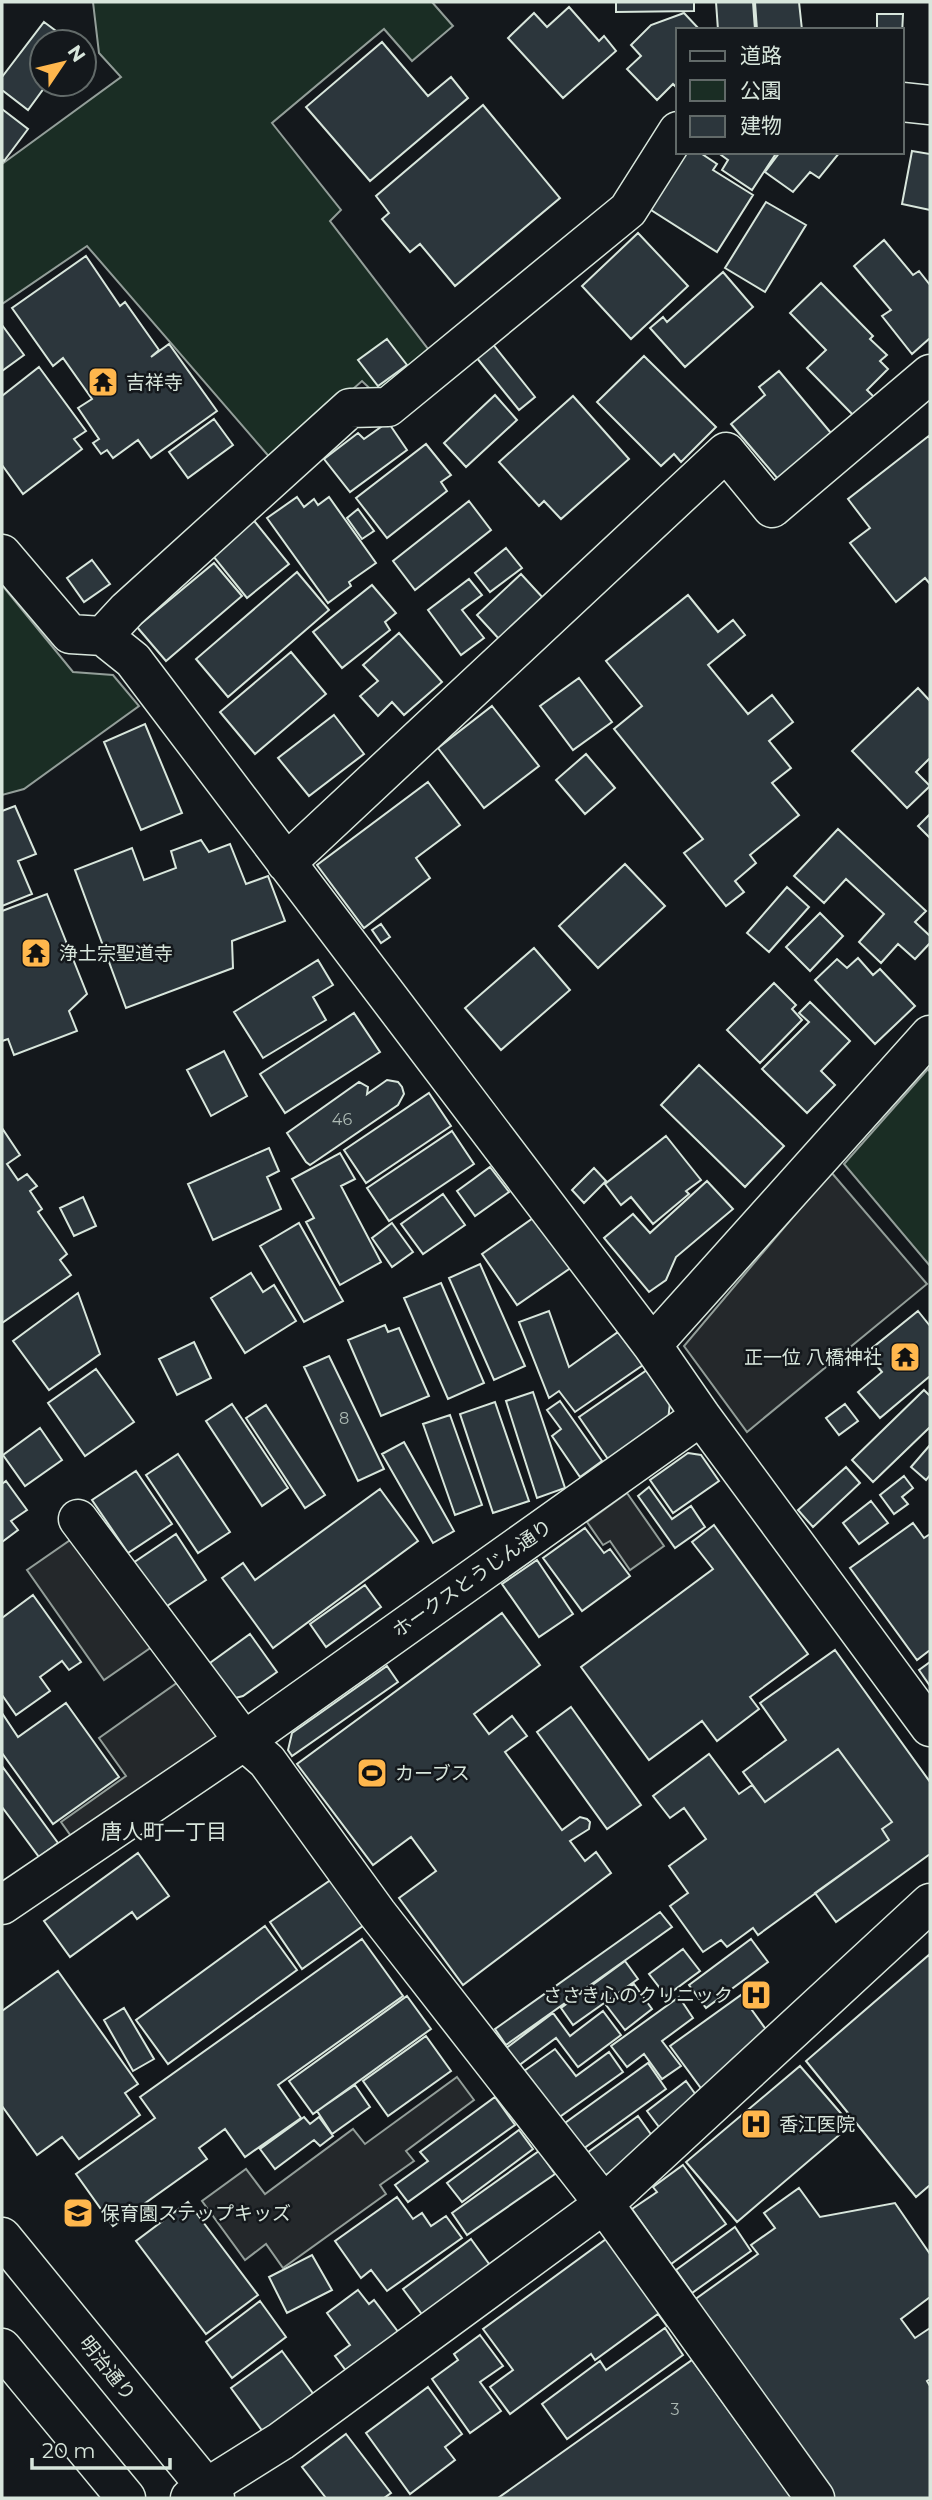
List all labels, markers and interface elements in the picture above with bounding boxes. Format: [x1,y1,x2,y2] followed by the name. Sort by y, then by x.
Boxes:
[28,28,98,98] north arrow
[676,28,904,154] legend
[63,41,90,66] text: N
[740,43,782,68] text: 道路
[740,78,782,103] text: 公園
[740,113,782,138] text: 建物
[86,365,120,399] temple icon: 吉祥寺
[126,371,183,394] place label: 吉祥寺
[19,936,53,970] temple icon: 浄土宗聖道寺
[59,942,173,965] place label: 浄土宗聖道寺
[332,1110,352,1129] house number: 46
[888,1340,922,1374] temple icon: 正一位 八橋神社
[744,1346,882,1369] place label: 正一位 八橋神社
[339,1409,349,1428] house number: 8
[388,1515,556,1642] street label: ホークスとうじん通り
[355,1756,389,1790] sports icon: カーブス
[395,1762,470,1785] place label: カーブス
[101,1819,227,1844] district label: 唐人町一丁目
[739,1978,773,2012] hospital icon: ささき心のクリニック
[543,1984,733,2007] place label: ささき心のクリニック
[739,2107,773,2141] hospital icon: 香江医院
[779,2113,855,2136] place label: 香江医院
[61,2196,95,2230] school or university icon: 保育園ステップキッズ
[101,2202,291,2225] place label: 保育園ステップキッズ
[75,2332,140,2405] street label: 明治通り
[670,2400,680,2419] house number: 3
[32,2426,170,2470] scale bar
[42,2438,96,2463] text: 20 m

